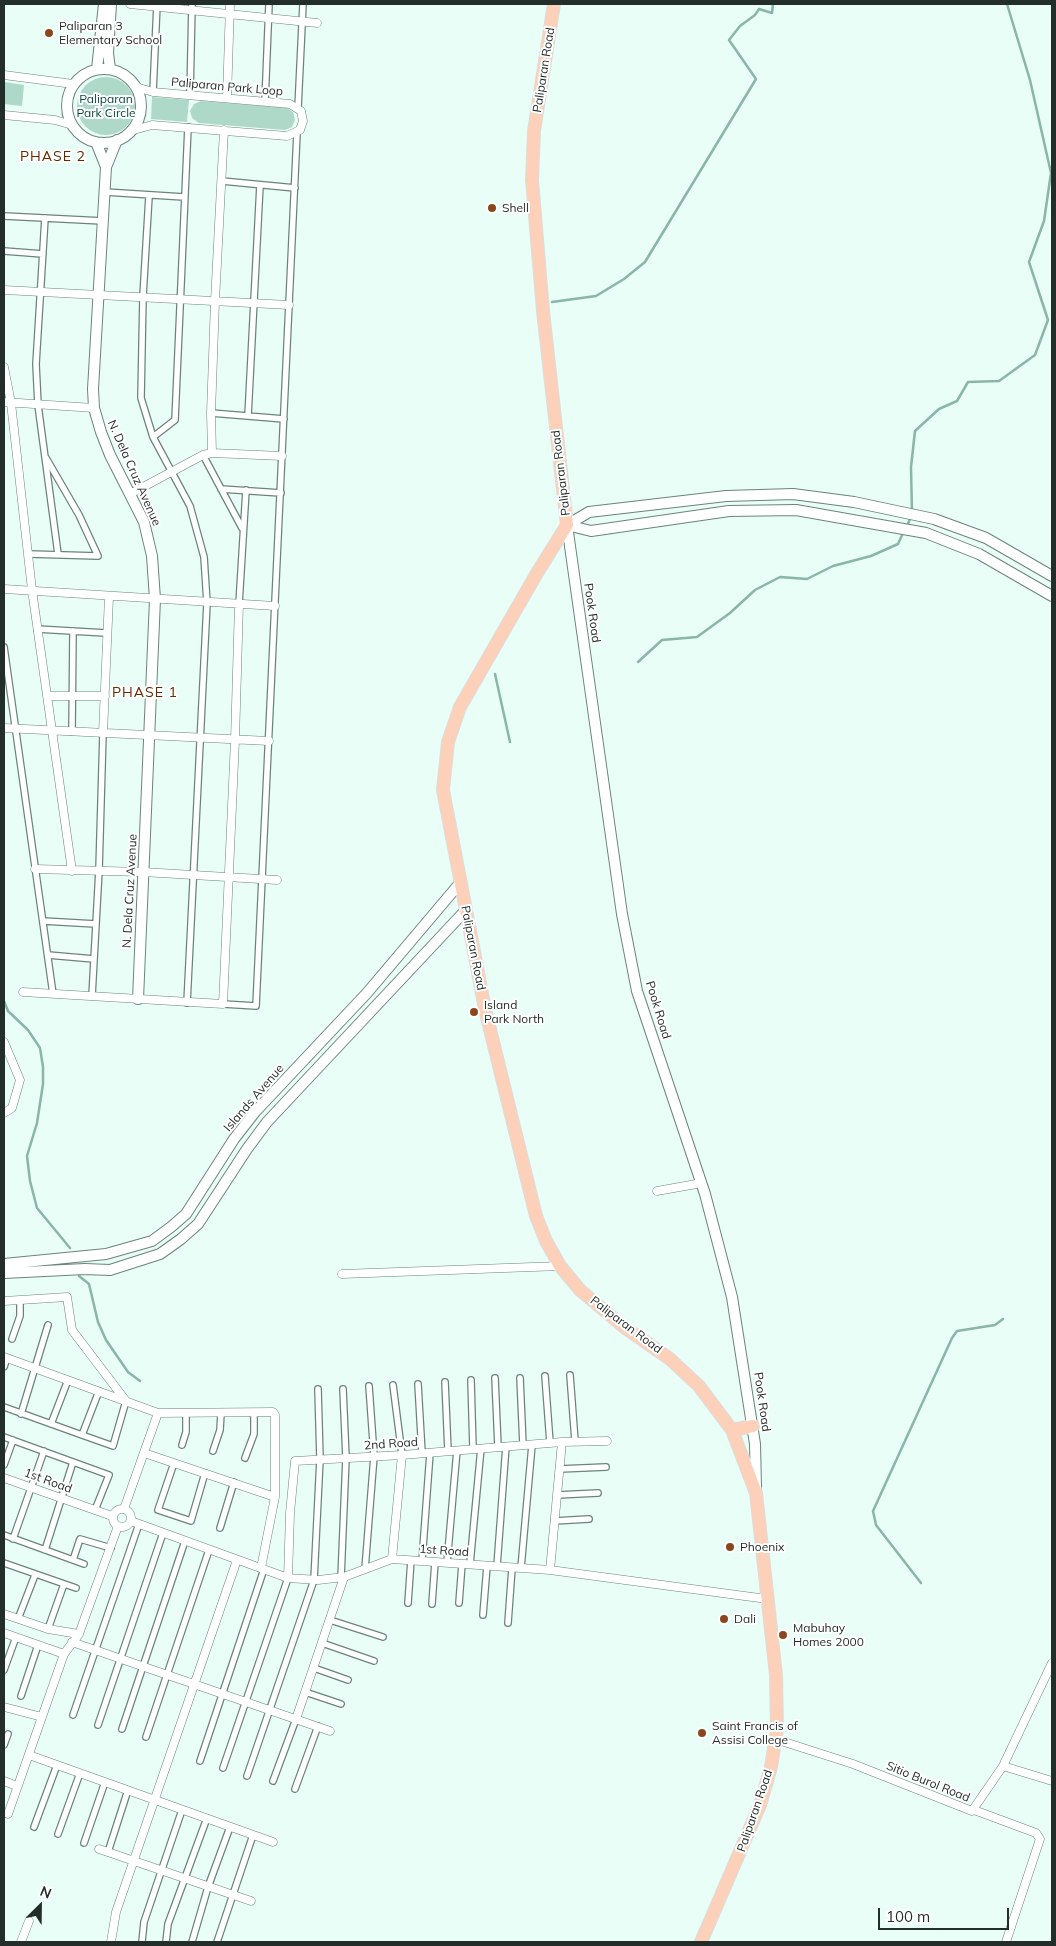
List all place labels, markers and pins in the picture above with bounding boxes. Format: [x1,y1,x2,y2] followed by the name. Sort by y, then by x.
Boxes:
[59,19,162,47] place label: Paliparan 3 Elementary School
[43,27,55,39] marker: Paliparan 3 Elementary School
[502,201,529,215] place label: Shell
[486,202,498,214] marker: Shell
[484,998,544,1026] place label: Island Park North
[468,1006,480,1018] marker: Island Park North
[740,1540,785,1554] place label: Phoenix
[724,1541,736,1553] marker: Phoenix
[734,1612,756,1626] place label: Dali
[718,1613,730,1625] marker: Dali
[793,1621,864,1649] place label: Mabuhay Homes 2000
[777,1629,789,1641] marker: Mabuhay Homes 2000
[712,1719,798,1747] place label: Saint Francis of Assisi College
[696,1727,708,1739] marker: Saint Francis of Assisi College

